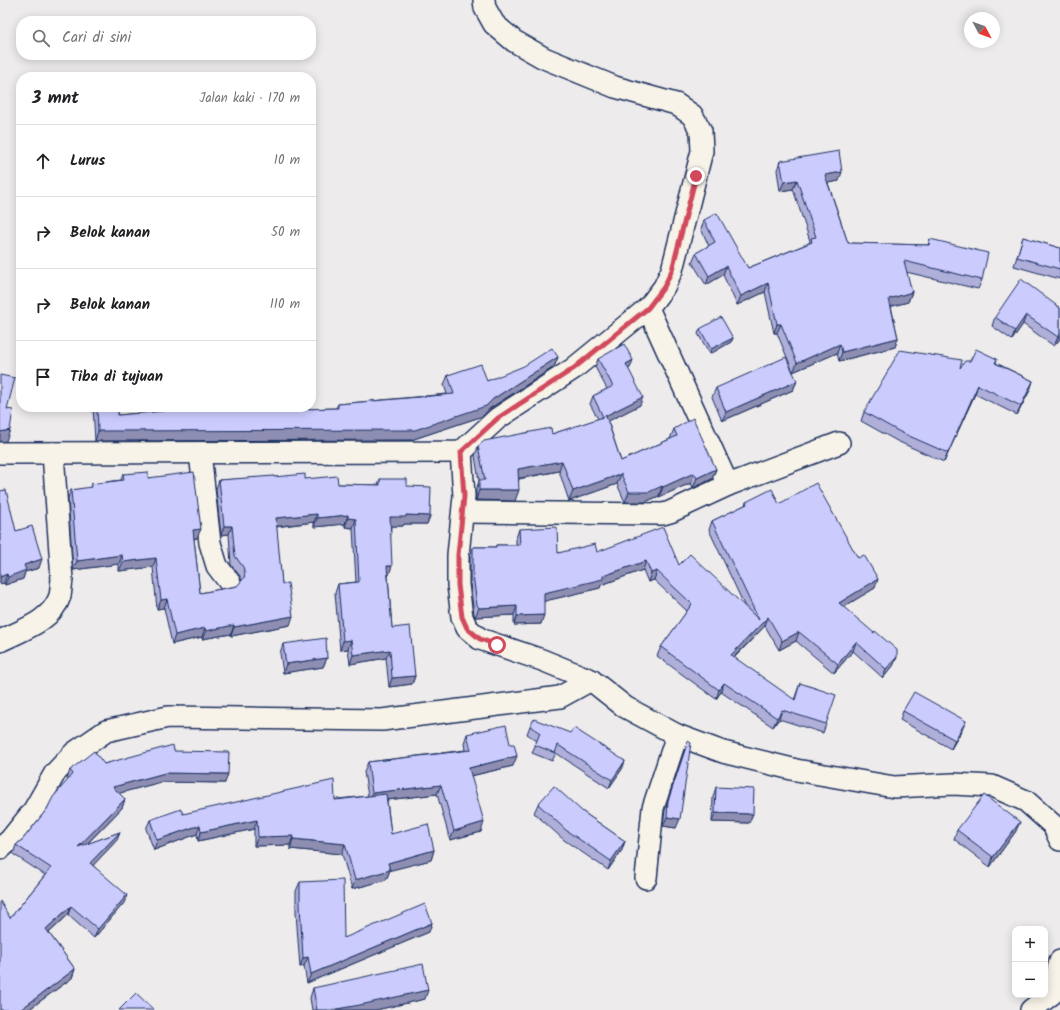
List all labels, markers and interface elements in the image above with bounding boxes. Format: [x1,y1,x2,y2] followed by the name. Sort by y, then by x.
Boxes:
[964,12,1000,48] north arrow
[16,16,316,60] search box
[62,26,131,50] text: Cari di sini
[30,27,52,49] icon: search
[32,85,79,112] text: 3 mnt
[199,88,300,109] text: Jalan kaki · 170 m
[70,149,105,173] text: Lurus
[32,150,54,172] icon: ahead
[274,150,300,171] text: 10 m
[687,167,705,185] route end
[70,221,150,245] text: Belok kanan
[32,222,54,244] icon: right
[271,222,300,243] text: 50 m
[70,293,150,317] text: Belok kanan
[32,294,54,316] icon: right
[270,294,300,315] text: 110 m
[70,365,163,389] text: Tiba di tujuan
[32,366,54,388] icon: arrive
[488,636,506,654] route start
[1012,926,1048,998] map controls
[1012,926,1048,962] button: +
[1012,962,1048,998] button: −

